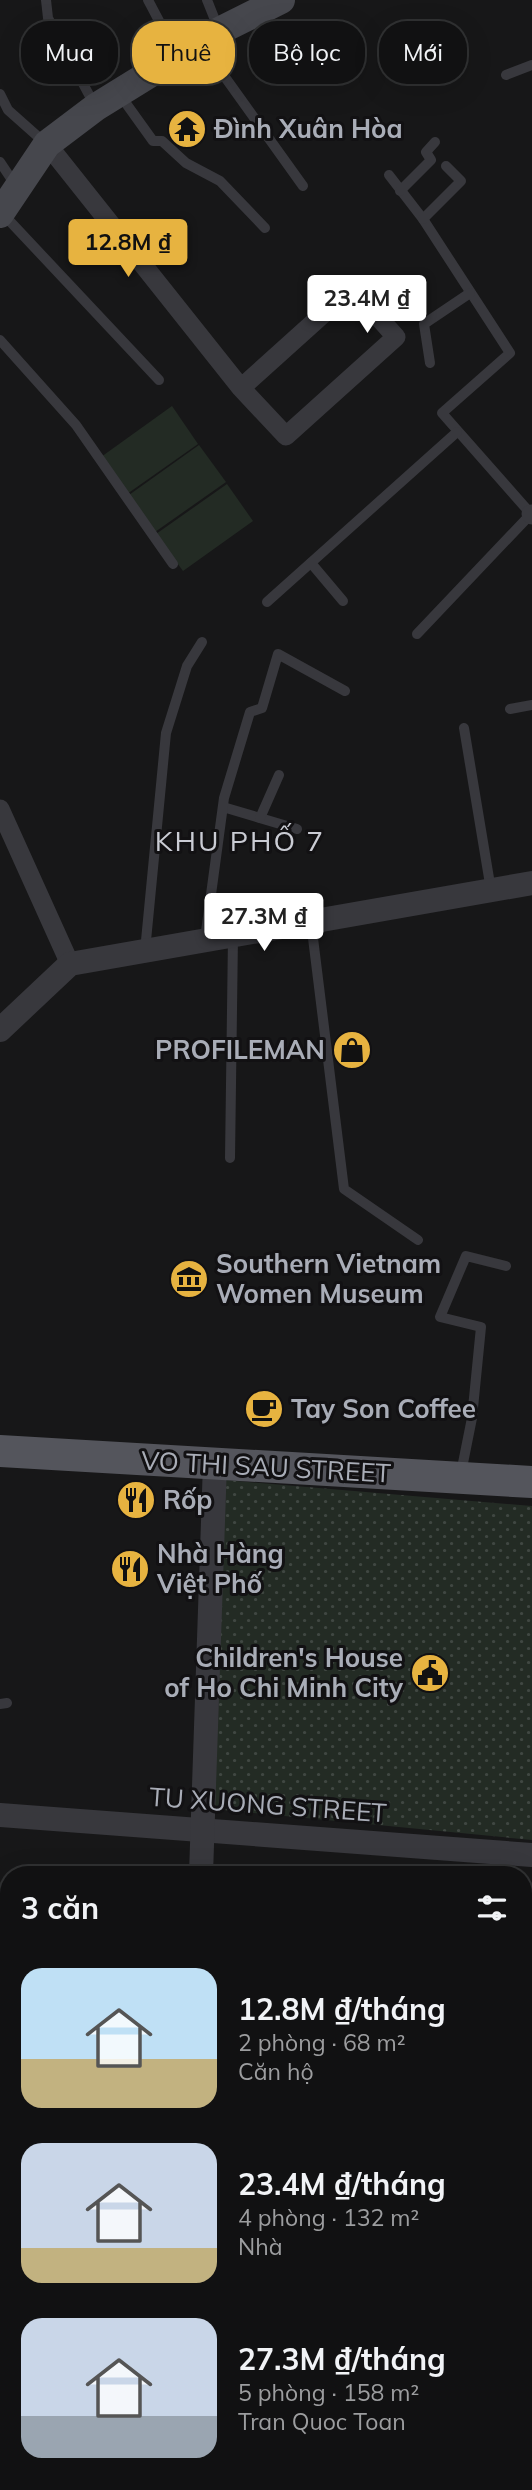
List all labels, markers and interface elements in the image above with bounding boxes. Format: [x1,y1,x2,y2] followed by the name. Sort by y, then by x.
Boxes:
[21,21,118,84] chip: Mua
[132,21,235,84] chip: Thuê
[249,21,365,84] chip: Bộ lọc
[379,21,467,84] chip: Mới
[166,108,208,150] temple icon: Đình Xuân Hòa
[213,112,403,145] place label: Đình Xuân Hòa
[63,219,193,279] pin: 12.8M ₫
[84,227,172,256] text: 12.8M ₫
[302,276,432,335] pin: 23.4M ₫
[323,283,411,312] text: 23.4M ₫
[155,823,325,858] district label: KHU PHỐ 7
[199,894,329,953] pin: 27.3M ₫
[220,901,308,930] text: 27.3M ₫
[331,1029,373,1071] shop icon: PROFILEMAN
[155,1033,325,1066] place label: PROFILEMAN
[216,1247,441,1310] place label: Southern Vietnam Women Museum
[168,1258,210,1300] museum icon: Southern Vietnam Women Museum
[243,1388,285,1430] cafe icon: Tay Son Coffee
[291,1392,476,1425] place label: Tay Son Coffee
[140,1443,392,1490] street label: VO THI SAU STREET
[115,1479,157,1521] restaurant icon: Rốp
[163,1483,212,1516] place label: Rốp
[156,1537,284,1600] place label: Nhà Hàng Việt Phố
[109,1548,151,1590] restaurant icon: Nhà Hàng Việt Phố
[164,1641,404,1704] place label: Children's House of Ho Chi Minh City
[409,1652,451,1694] public building icon: Children's House of Ho Chi Minh City
[148,1780,388,1829] street label: TU XUONG STREET
[21,1889,99,1927] text: 3 căn
[473,1889,511,1927] icon: filters
[238,1990,446,2028] text: 12.8M ₫/tháng
[77,1996,161,2080] icon: home
[238,2028,405,2057] text: 2 phòng · 68 m²
[238,2057,314,2086] text: Căn hộ
[238,2165,446,2203] text: 23.4M ₫/tháng
[77,2171,161,2255] icon: home
[238,2203,419,2232] text: 4 phòng · 132 m²
[238,2232,282,2261] text: Nhà
[238,2340,446,2378] text: 27.3M ₫/tháng
[77,2346,161,2430] icon: home
[238,2378,419,2407] text: 5 phòng · 158 m²
[238,2407,406,2436] text: Tran Quoc Toan

